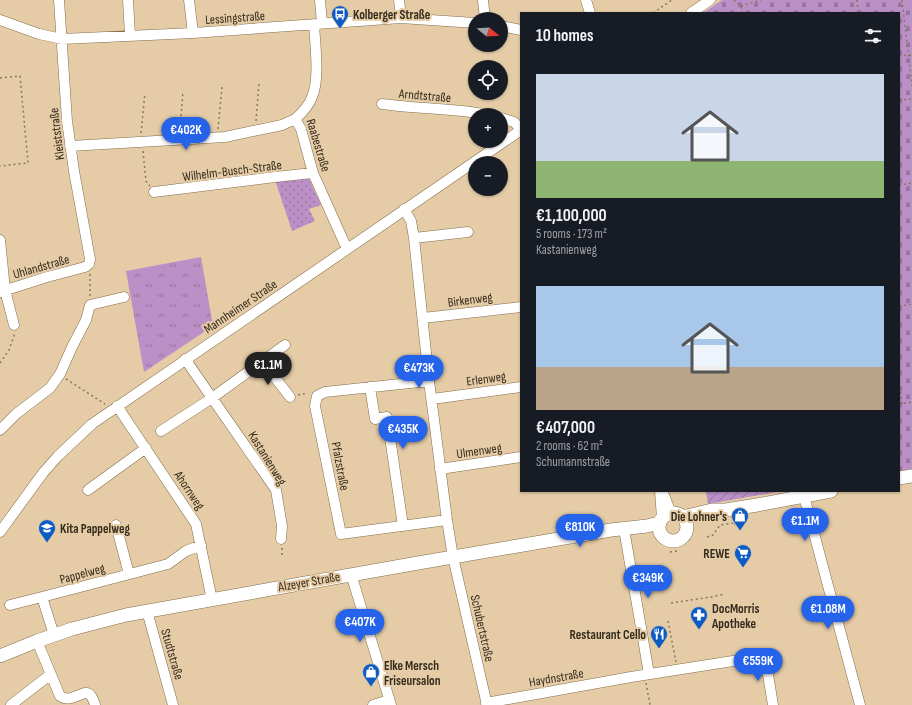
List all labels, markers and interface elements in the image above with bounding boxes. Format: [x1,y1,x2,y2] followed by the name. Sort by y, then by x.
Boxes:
[330,4,350,29] bus stop icon: Kolberger Straße
[353,7,431,23] place label: Kolberger Straße
[205,8,266,28] street label: Lessingstraße
[468,12,508,52] north arrow
[468,12,508,196] map controls
[862,25,884,47] icon: filters
[536,26,593,46] text: 10 homes
[468,60,508,100] button: locate
[397,86,452,106] street label: Arndtstraße
[674,100,746,172] icon: home
[46,107,68,161] street label: Kleiststraße
[468,108,508,148] button: +
[158,117,214,151] pin: €402K
[302,117,334,174] street label: Raabestraße
[170,122,202,138] text: €402K
[468,156,508,196] button: −
[182,157,283,185] street label: Wilhelm-Busch-Straße
[536,206,607,226] text: €1,100,000
[536,226,607,242] text: 5 rooms · 173 m²
[536,242,597,258] text: Kastanienweg
[11,251,71,283] street label: Uhlandstraße
[201,276,280,337] street label: Mannheimer Straße
[447,289,493,311] street label: Birkenweg
[674,312,746,384] icon: home
[240,352,296,386] pin: €1.1M
[391,355,447,389] pin: €473K
[254,357,282,373] text: €1.1M
[404,360,434,376] text: €473K
[465,368,507,390] street label: Erlenweg
[375,416,431,450] pin: €435K
[536,418,595,438] text: €407,000
[387,421,419,437] text: €435K
[244,428,290,489] street label: Kastanienweg
[536,438,603,454] text: 2 rooms · 62 m²
[455,440,503,462] street label: Ulmenweg
[327,441,353,492] street label: Pfalzstraße
[536,454,610,470] text: Schumannstraße
[170,467,208,513] street label: Ahornweg
[730,506,750,531] shop icon: Die Lohner's
[777,508,833,542] pin: €1.1M
[671,509,727,525] place label: Die Lohner's
[791,513,819,529] text: €1.1M
[552,514,608,548] pin: €810K
[37,518,57,543] school or university icon: Kita Pappelweg
[565,519,595,535] text: €810K
[60,521,130,537] place label: Kita Pappelweg
[733,543,753,568] supermarket icon: REWE
[703,546,730,562] place label: REWE
[58,560,107,588] street label: Pappelweg
[620,565,676,599] pin: €349K
[276,569,341,595] street label: Alzeyer Straße
[632,570,664,586] text: €349K
[467,593,497,663] street label: Schubertstraße
[795,596,861,630] pin: €1.08M
[711,601,759,632] place label: DocMorris Apotheke
[810,601,846,617] text: €1.08M
[689,605,709,630] pharmacy icon: DocMorris Apotheke
[332,609,388,643] pin: €407K
[344,614,376,630] text: €407K
[649,624,669,649] restaurant icon: Restaurant Cello
[157,627,187,682] street label: Studtstraße
[570,627,646,643] place label: Restaurant Cello
[730,648,786,682] pin: €559K
[743,653,773,669] text: €559K
[384,658,441,689] place label: Elke Mersch Friseursalon
[361,662,381,687] shop icon: Elke Mersch Friseursalon
[528,665,585,691] street label: Haydnstraße

